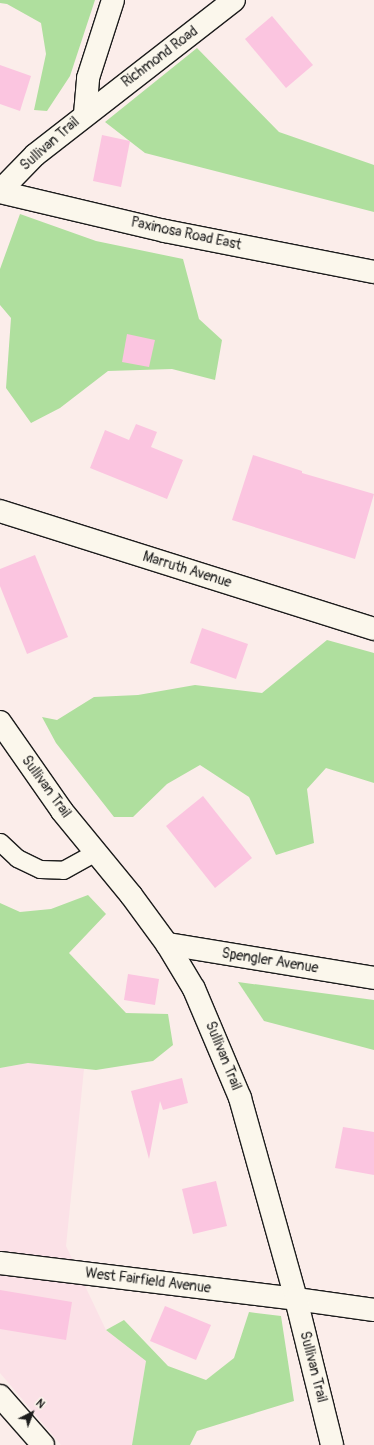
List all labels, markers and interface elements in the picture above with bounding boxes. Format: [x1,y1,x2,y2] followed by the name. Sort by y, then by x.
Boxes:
[119,23,201,91] street label: Richmond Road
[17,114,83,174] street label: Sullivan Trail
[129,214,243,254] street label: Paxinosa Road East
[141,549,233,591] street label: Marruth Avenue
[18,753,74,821] street label: Sullivan Trail
[220,945,320,977] street label: Spengler Avenue
[202,1019,244,1093] street label: Sullivan Trail
[84,1265,212,1297] street label: West Fairfield Avenue
[296,1330,330,1404] street label: Sullivan Trail
[12,1393,52,1433] north arrow
[33,1396,47,1411] text: N

